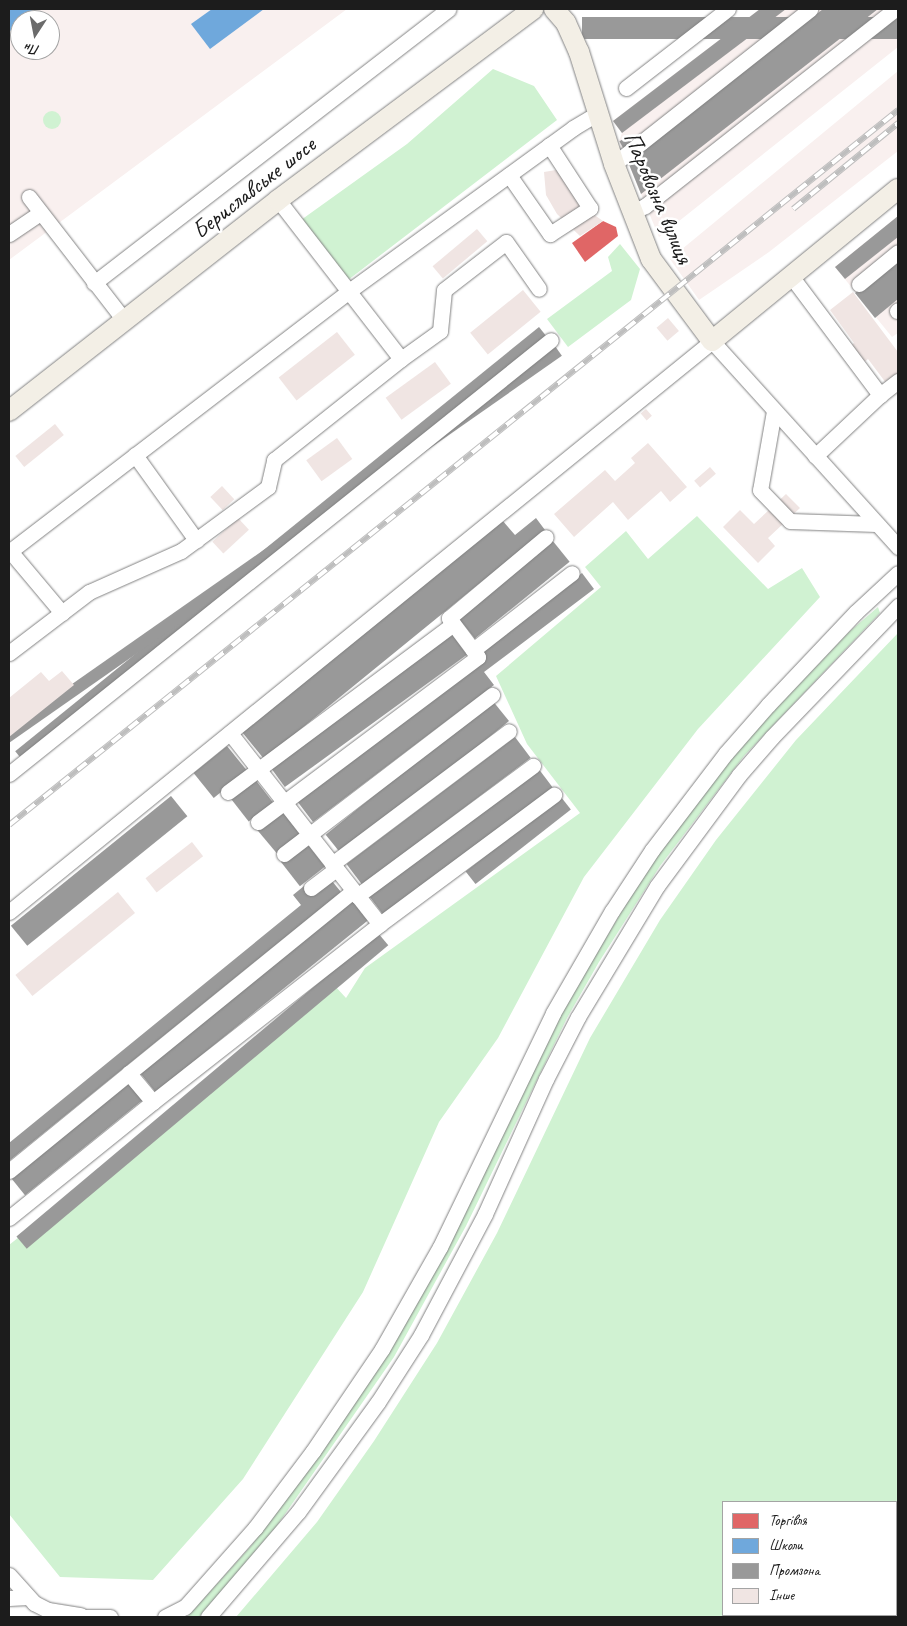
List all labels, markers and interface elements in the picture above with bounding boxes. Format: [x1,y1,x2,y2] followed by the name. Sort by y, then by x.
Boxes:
[10,10,60,60] north arrow
[23,39,41,59] text: Пн
[617,127,699,269] street label: Паровозна вулиця
[186,131,322,245] street label: Бериславське шосе
[722,1501,897,1616] legend
[769,1511,807,1530] text: Торгівля
[769,1536,803,1555] text: Школи
[769,1561,820,1580] text: Промзона
[769,1586,794,1605] text: Інше

